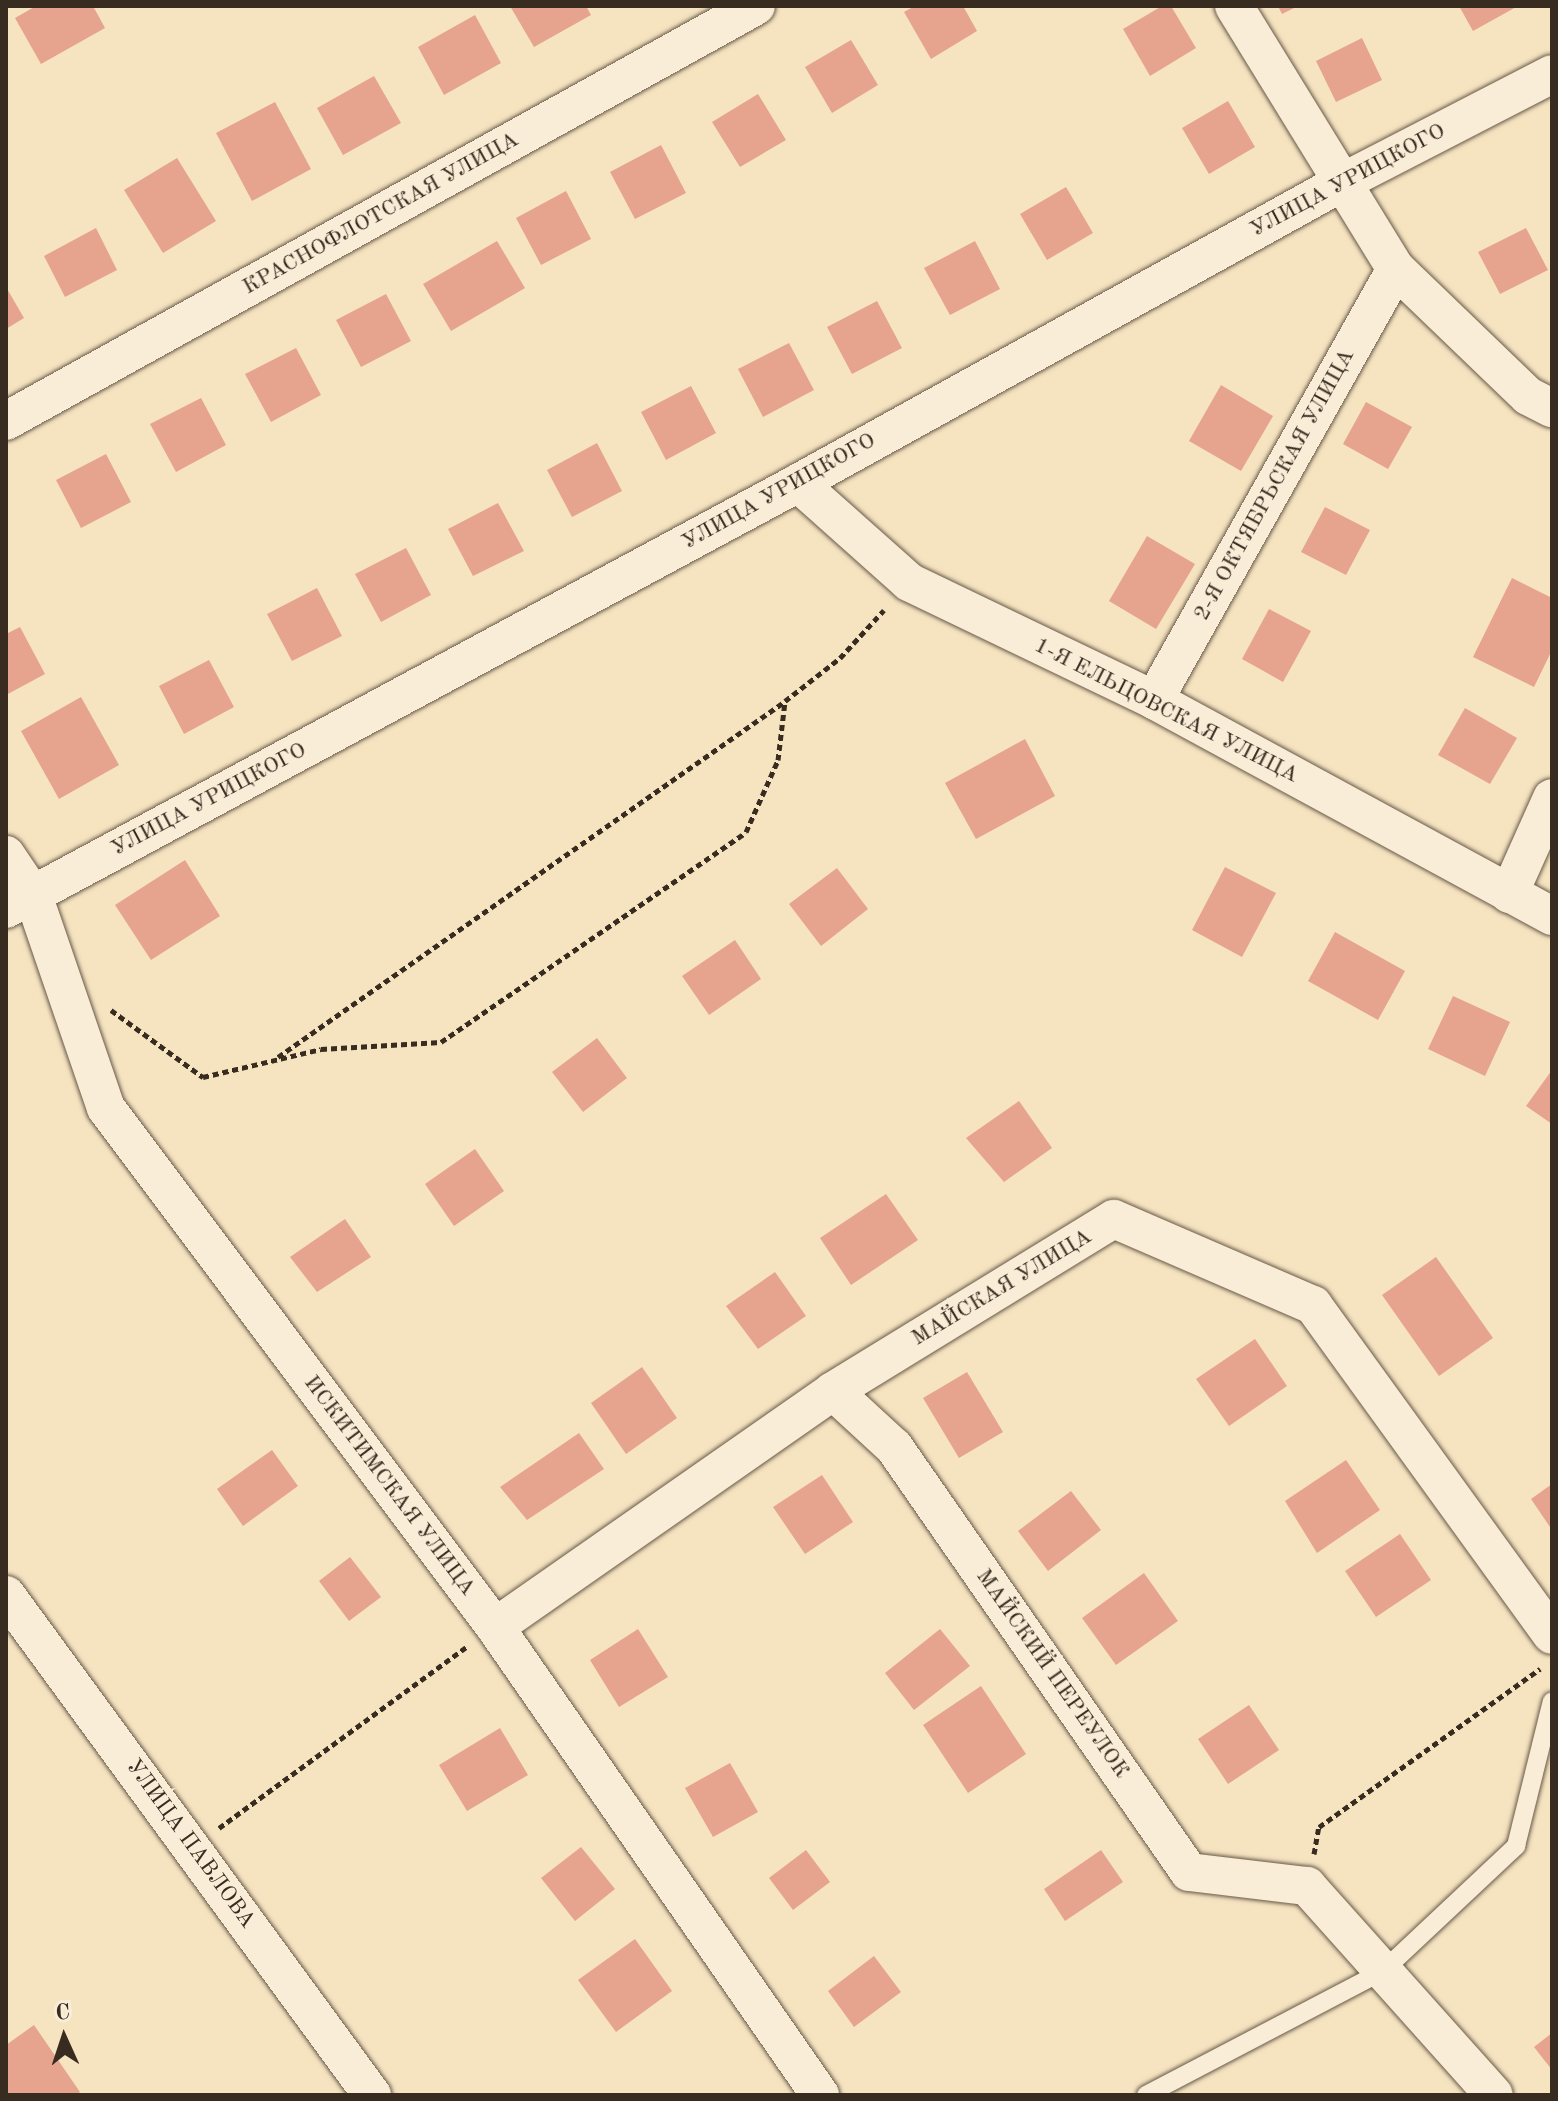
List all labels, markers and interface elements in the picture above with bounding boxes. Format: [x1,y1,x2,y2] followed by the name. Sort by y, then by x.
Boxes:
[1246,118,1450,244] street label: УЛИЦА УРИЦКОГО
[238,127,524,301] street label: КРАСНОФЛОТСКАЯ УЛИЦА
[1189,345,1361,625] street label: 2-Я ОКТЯБРЬСКАЯ УЛИЦА
[678,428,880,556] street label: УЛИЦА УРИЦКОГО
[1030,633,1302,789] street label: 1-Я ЕЛЬЦОВСКАЯ УЛИЦА
[107,737,311,863] street label: УЛИЦА УРИЦКОГО
[907,1224,1097,1352] street label: МАЙСКАЯ УЛИЦА
[298,1371,480,1601] street label: ИСКИТИМСКАЯ УЛИЦА
[970,1564,1134,1784] street label: МАЙСКИЙ ПЕРЕУЛОК
[120,1754,260,1934] street label: УЛИЦА ПАВЛОВА
[24,1997,104,2077] north arrow
[55,2002,71,2024] text: С

